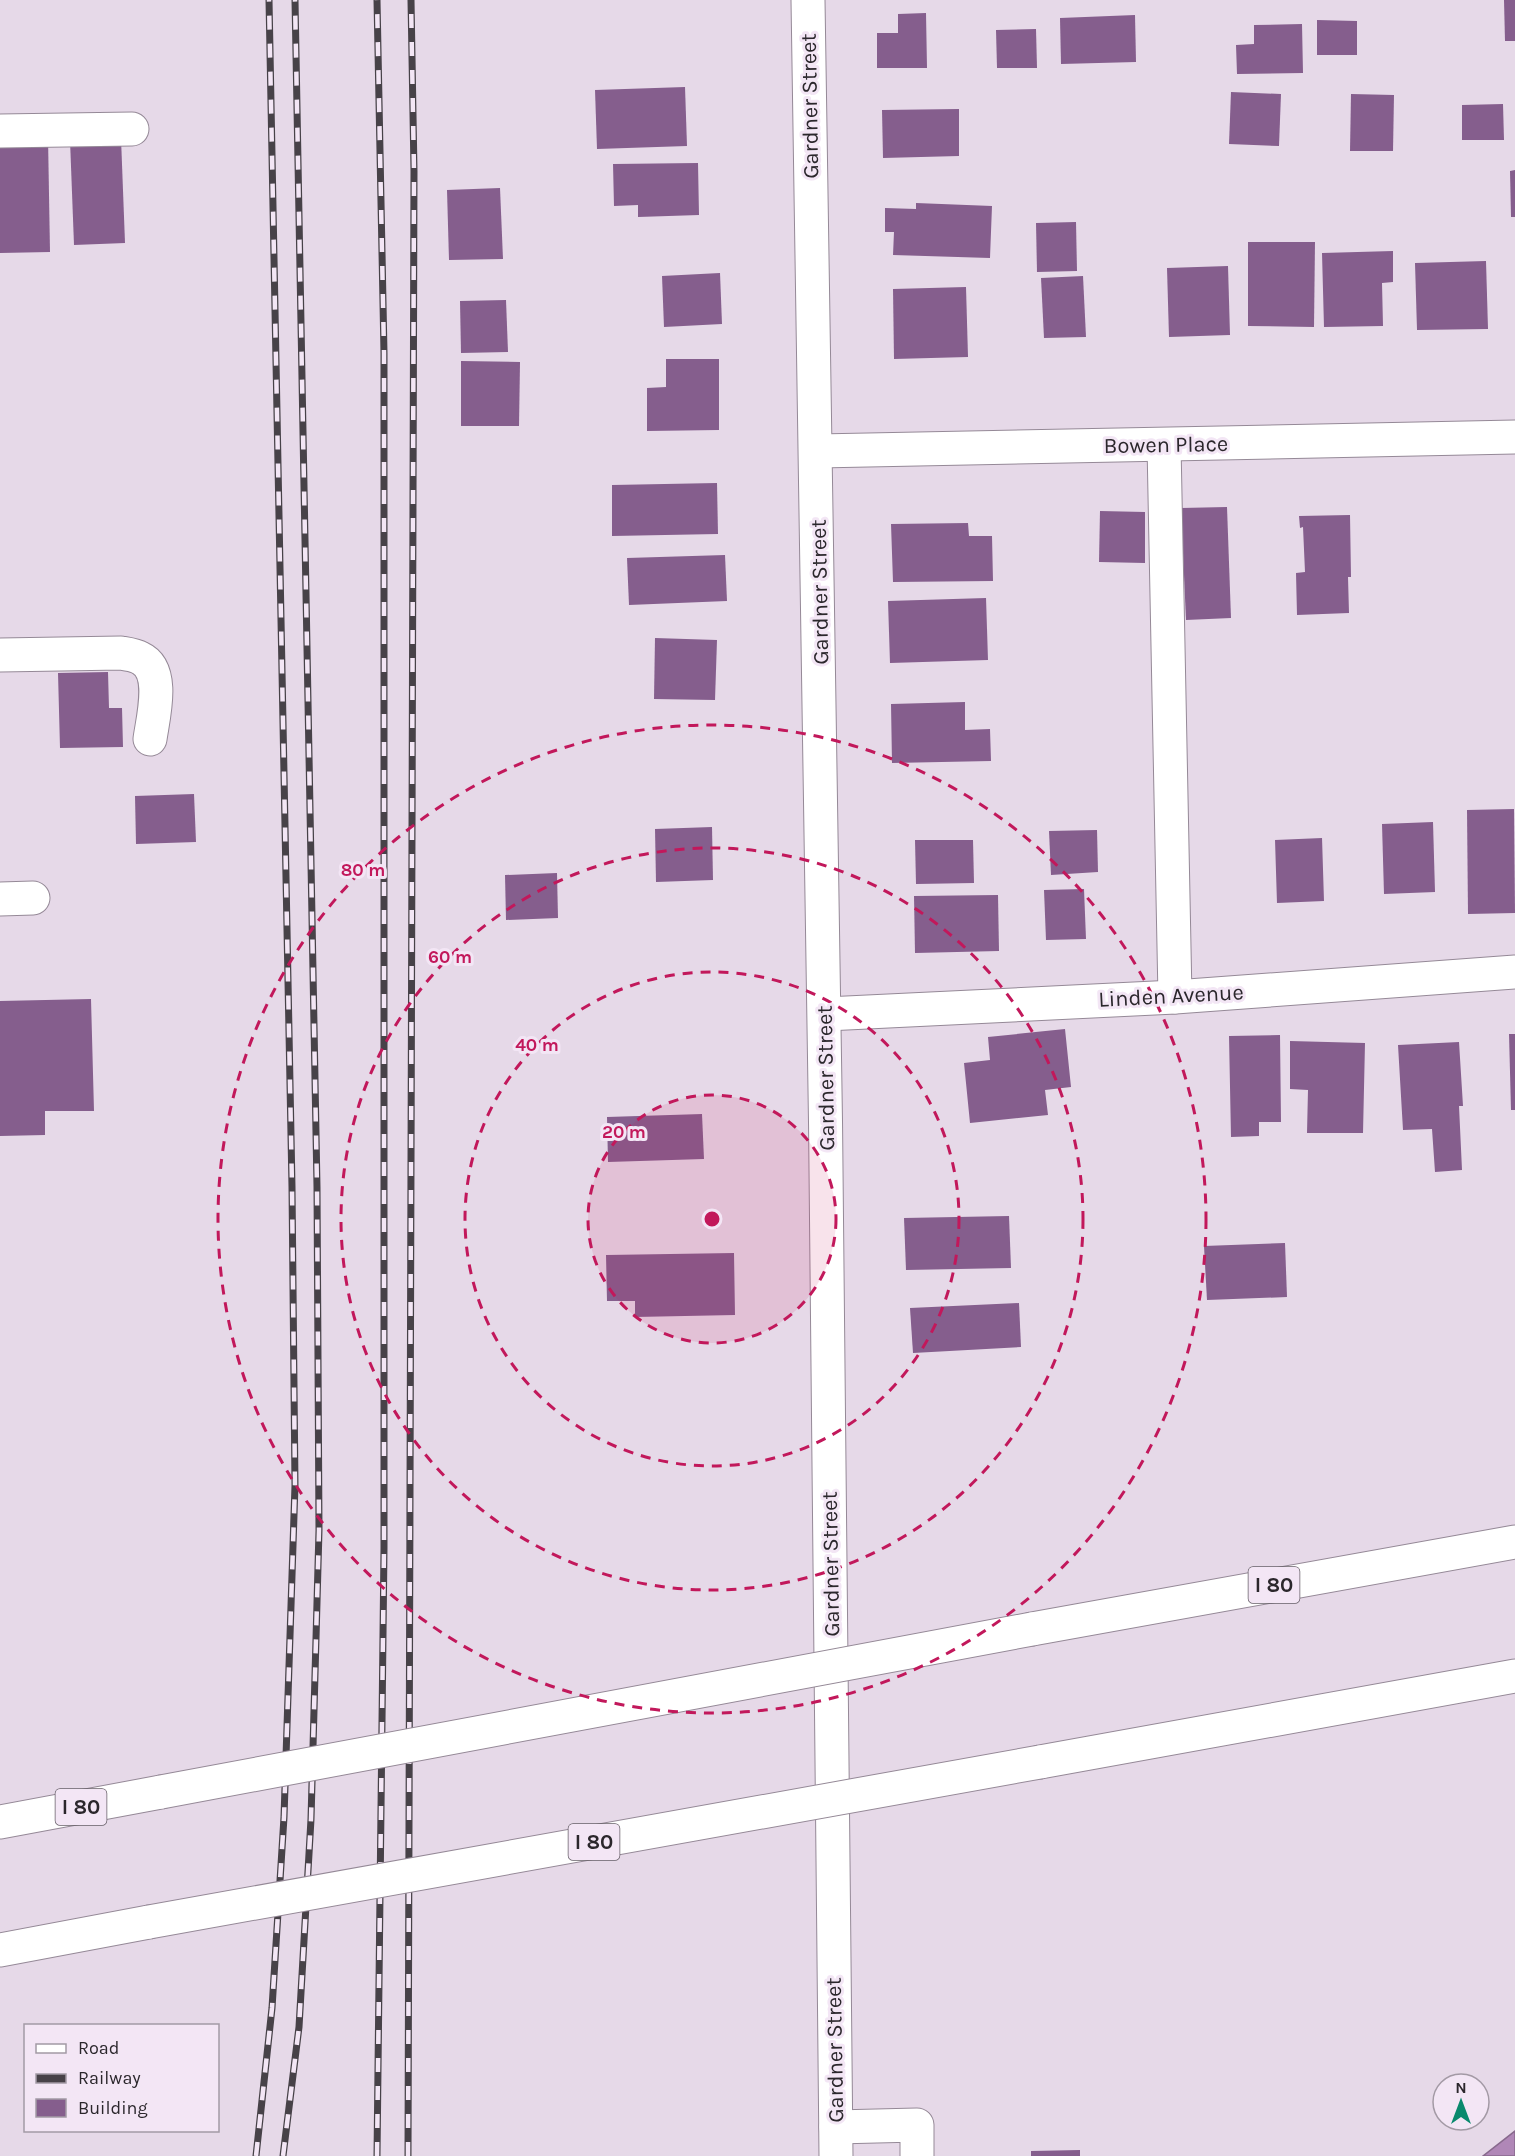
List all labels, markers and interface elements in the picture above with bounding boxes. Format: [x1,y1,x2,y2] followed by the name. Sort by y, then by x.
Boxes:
[796,33,824,179] street label: Gardner Street
[1104,431,1228,459] street label: Bowen Place
[806,519,834,665] street label: Gardner Street
[341,859,385,881] text: 80 m
[428,946,472,968] text: 60 m
[1098,979,1244,1013] street label: Linden Avenue
[812,1005,840,1151] street label: Gardner Street
[515,1034,559,1056] text: 40 m
[602,1121,646,1143] text: 20 m
[702,1209,722,1229] centre of rings
[817,1491,845,1637] street label: Gardner Street
[1248,1567,1300,1603] road number: I 80
[56,1789,106,1825] road number: I 80
[568,1824,620,1860] road number: I 80
[821,1977,849,2123] street label: Gardner Street
[24,2024,219,2132] legend
[78,2037,119,2059] text: Road
[78,2067,141,2089] text: Railway
[1431,2072,1491,2132] north arrow
[1455,2078,1467,2097] text: N
[78,2097,148,2119] text: Building

